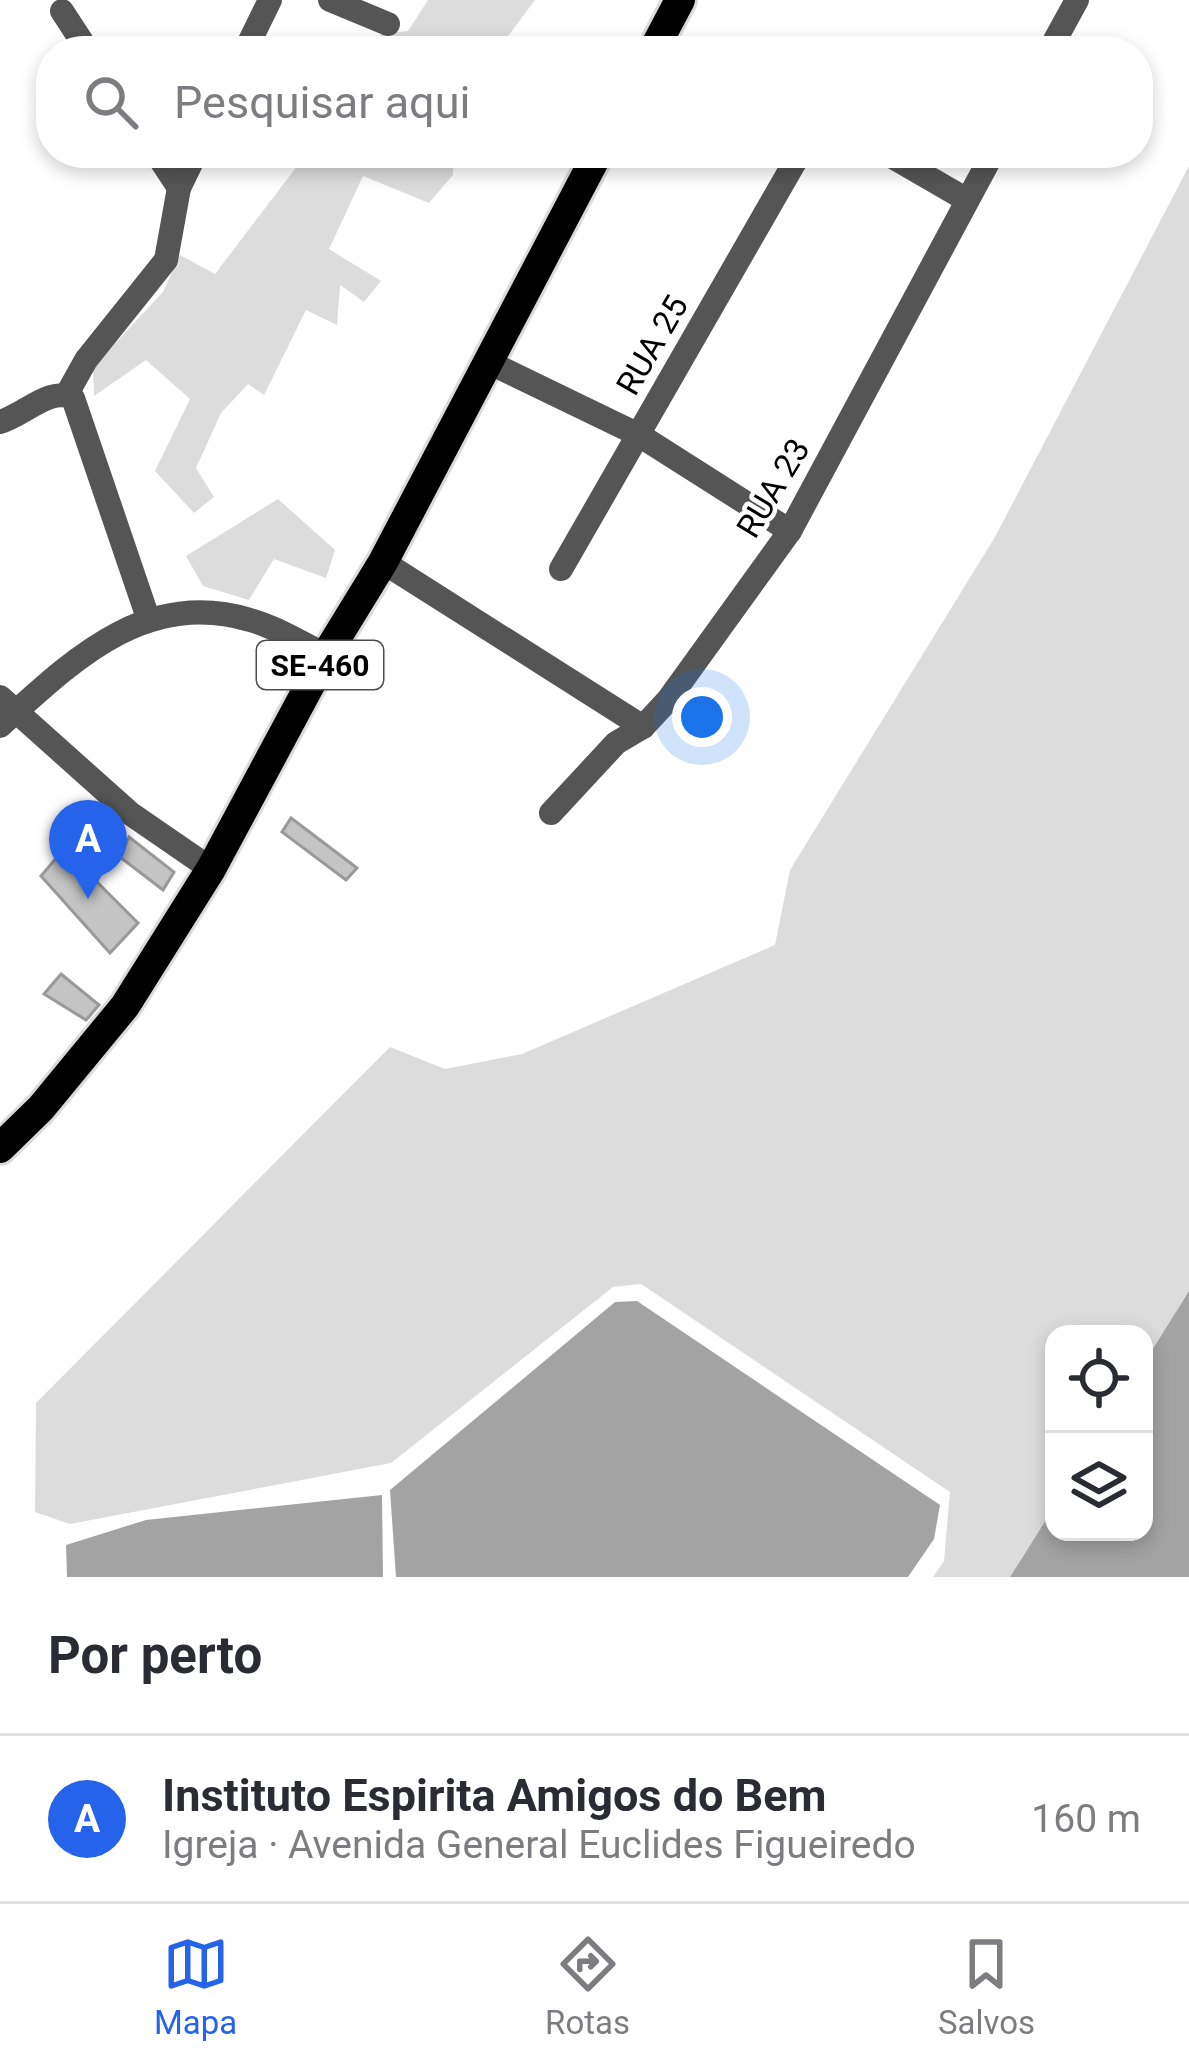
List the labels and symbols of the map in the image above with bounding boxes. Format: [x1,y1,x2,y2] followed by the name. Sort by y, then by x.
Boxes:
[608,288,696,402] street label: RUA 25
[728,432,818,544] street label: RUA 23
[257,641,383,689] road number: SE-460
[672,687,732,747] your location
[49,800,127,899] pin: A

